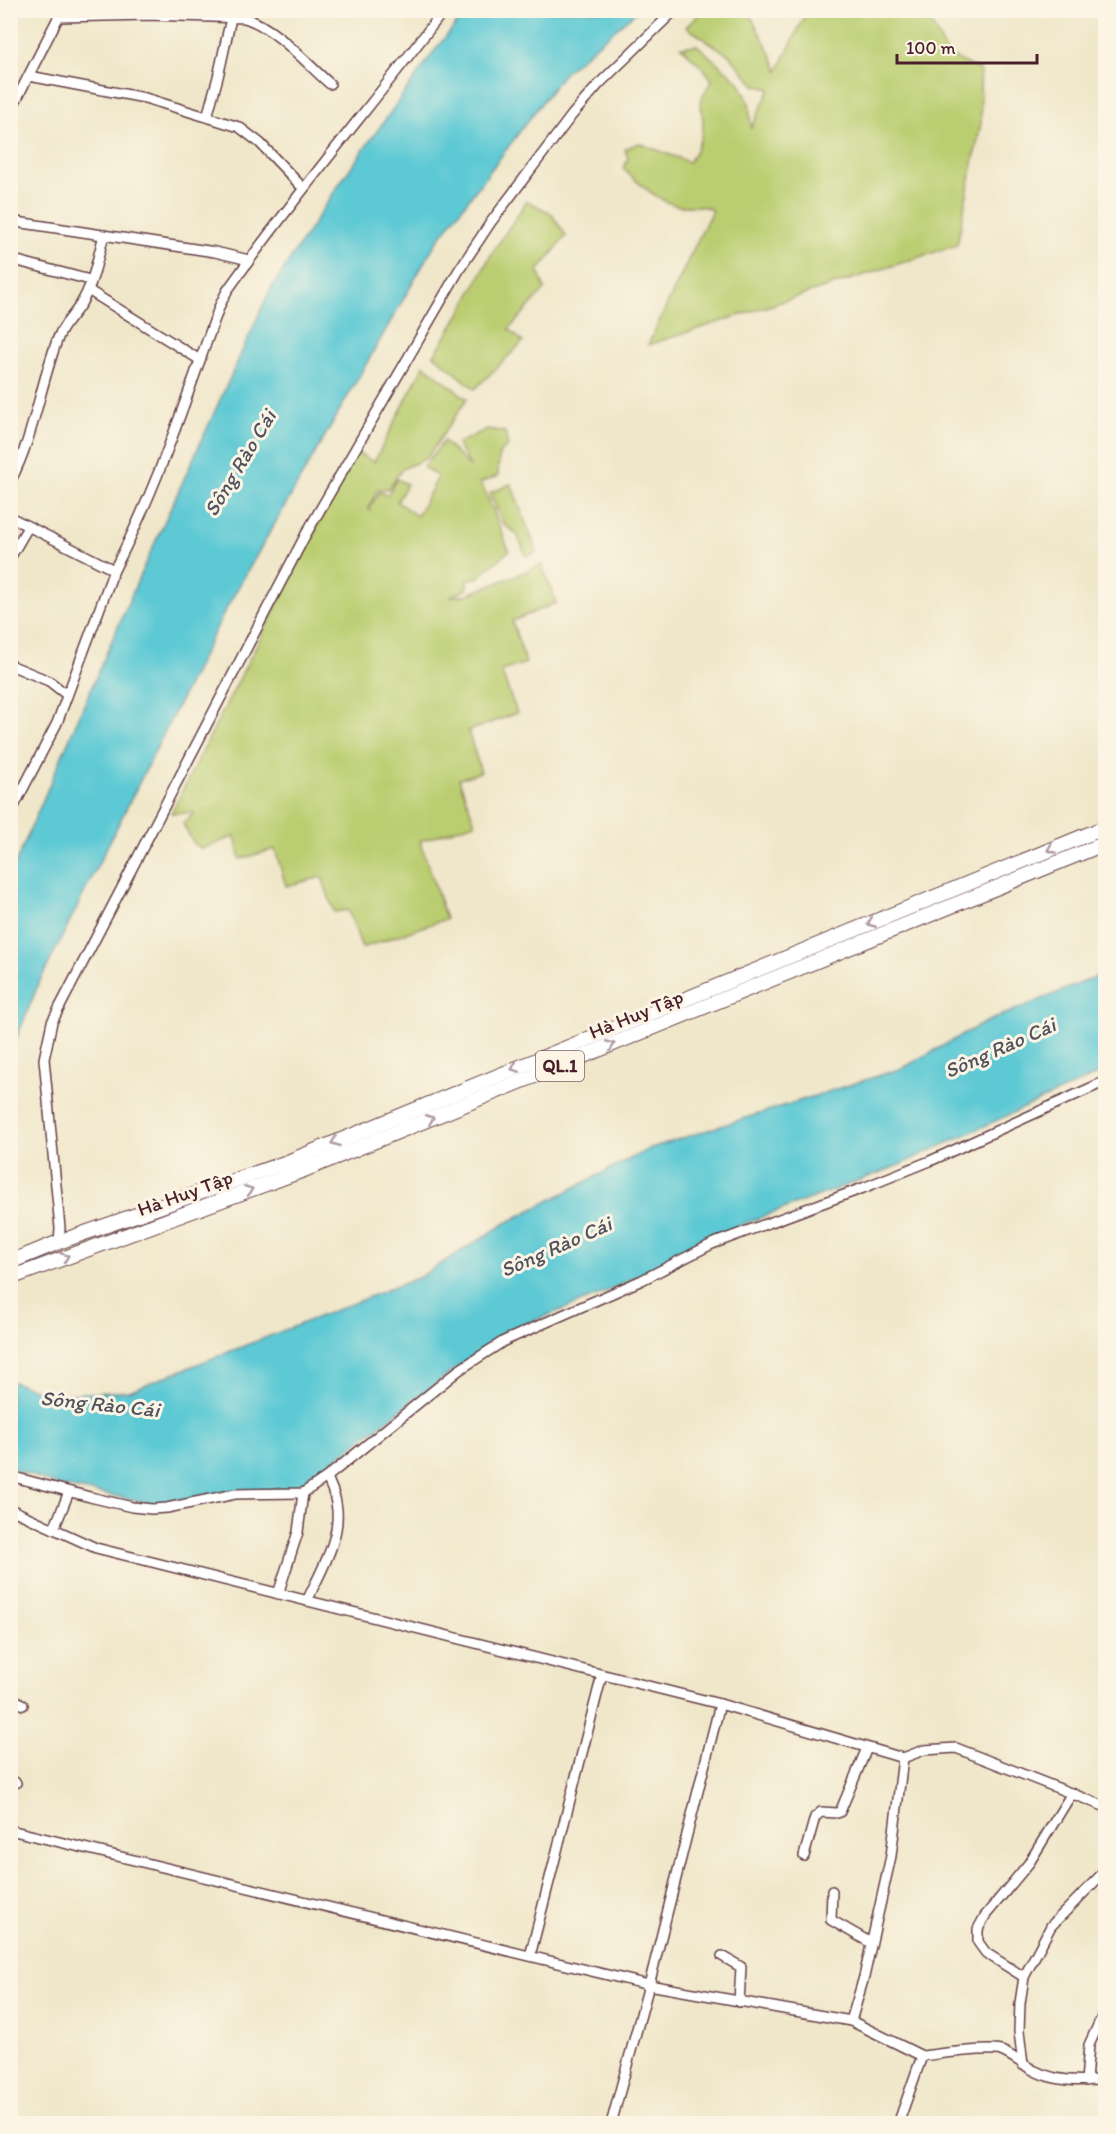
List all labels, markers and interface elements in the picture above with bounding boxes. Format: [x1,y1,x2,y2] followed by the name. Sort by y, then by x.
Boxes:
[897,27,1036,65] scale bar
[906,37,956,59] text: 100 m
[198,403,282,520] water label: Sông Rào Cái
[1047,842,1058,854] one-way arrow
[866,916,877,928] one-way arrow
[585,984,687,1044] street label: Hà Huy Tập
[940,1011,1062,1083] water label: Sông Rào Cái
[604,1040,615,1052] one-way arrow
[536,1051,584,1081] road number: QL.1
[511,1061,522,1073] one-way arrow
[424,1114,435,1126] one-way arrow
[330,1135,341,1147] one-way arrow
[134,1165,236,1221] street label: Hà Huy Tập
[243,1185,253,1198] one-way arrow
[496,1210,618,1282] water label: Sông Rào Cái
[60,1252,70,1265] one-way arrow
[40,1385,163,1422] water label: Sông Rào Cái

